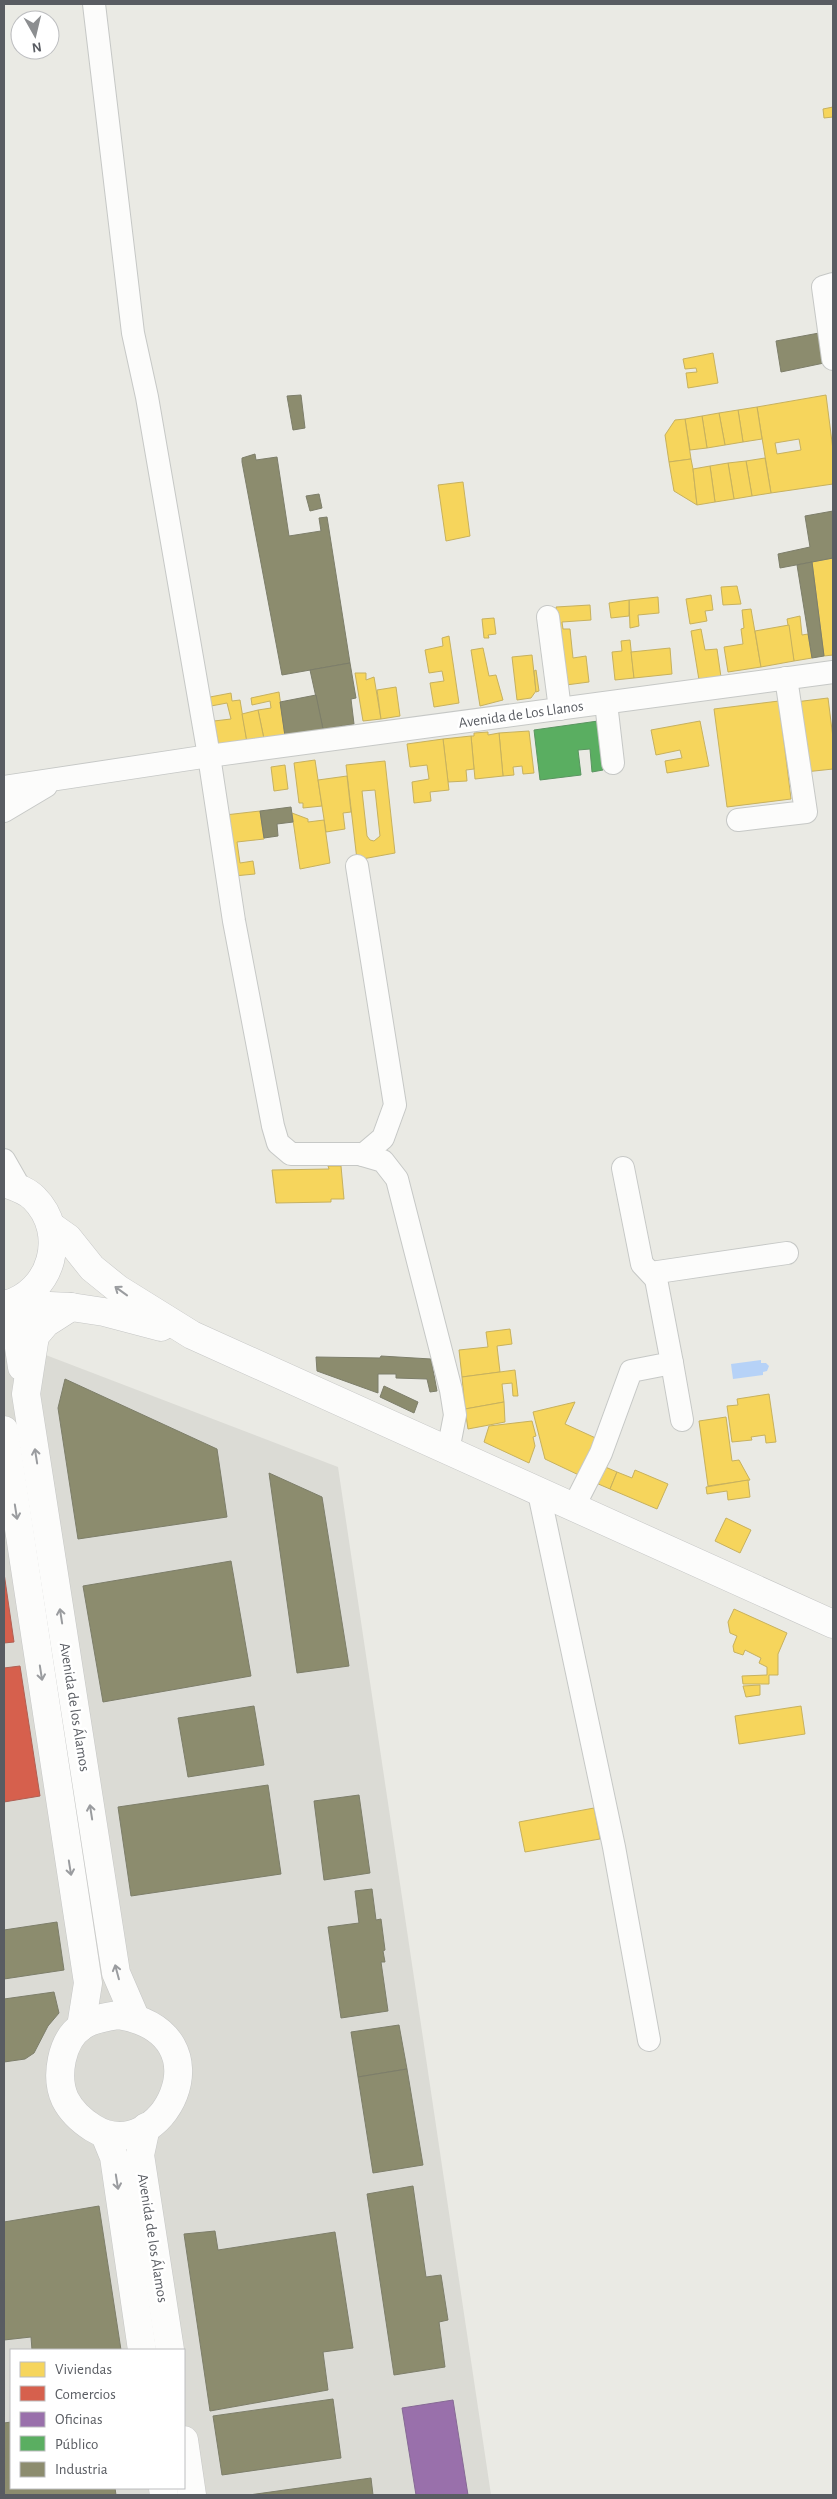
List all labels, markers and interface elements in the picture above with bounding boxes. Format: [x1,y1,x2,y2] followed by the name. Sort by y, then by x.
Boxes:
[10,10,60,60] north arrow
[31,39,42,54] text: N
[458,698,584,731] street label: Avenida de Los Llanos
[114,1286,128,1296] one-way arrow
[31,1448,41,1464] one-way arrow
[12,1504,22,1520] one-way arrow
[55,1609,65,1625] one-way arrow
[57,1641,94,1773] street label: Avenida de los Álamos
[36,1665,46,1681] one-way arrow
[86,1804,96,1820] one-way arrow
[66,1860,76,1876] one-way arrow
[112,1964,121,1980] one-way arrow
[135,2172,172,2304] street label: Avenida de los Álamos
[113,2174,123,2190] one-way arrow
[10,2349,185,2489] legend
[55,2362,112,2377] text: Viviendas
[55,2387,116,2402] text: Comercios
[55,2412,102,2427] text: Oficinas
[55,2437,98,2452] text: Público
[55,2462,108,2477] text: Industria

